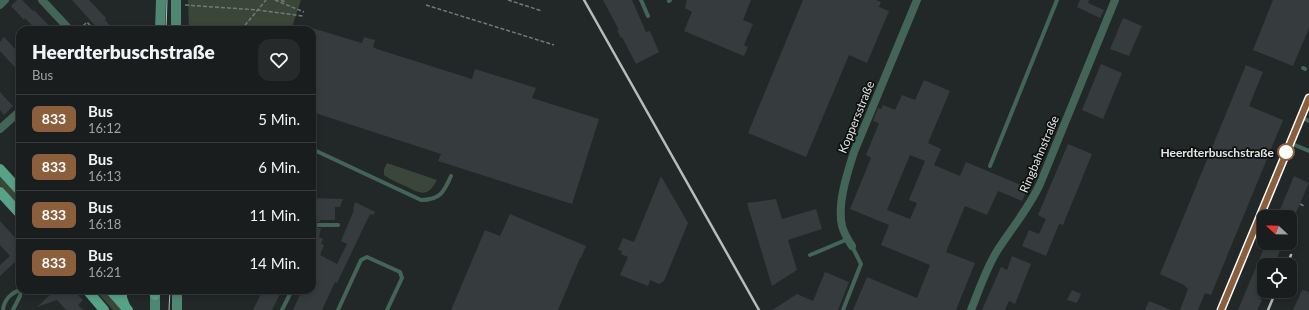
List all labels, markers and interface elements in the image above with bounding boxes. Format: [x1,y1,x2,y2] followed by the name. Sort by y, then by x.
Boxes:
[258,39,300,81] button: heart
[32,40,215,63] text: Heerdterbuschstraße
[32,67,53,83] text: Bus
[835,79,877,155] street label: Koppersstraße
[88,102,113,120] text: Bus
[42,110,66,127] text: 833
[258,110,300,128] text: 5 Min.
[1016,113,1062,195] street label: Ringbahnstraße
[88,120,121,136] text: 16:12
[1277,143,1295,161] marker: Heerdterbuschstraße
[1160,145,1275,160] place label: Heerdterbuschstraße
[88,150,113,168] text: Bus
[42,158,66,175] text: 833
[258,158,300,176] text: 6 Min.
[88,168,121,184] text: 16:13
[88,198,113,216] text: Bus
[42,206,66,223] text: 833
[249,206,300,224] text: 11 Min.
[1257,210,1297,250] north arrow
[1257,210,1297,298] map controls
[88,216,121,232] text: 16:18
[88,246,113,264] text: Bus
[42,254,66,271] text: 833
[249,254,300,272] text: 14 Min.
[1257,258,1297,298] button: locate
[88,264,121,280] text: 16:21

